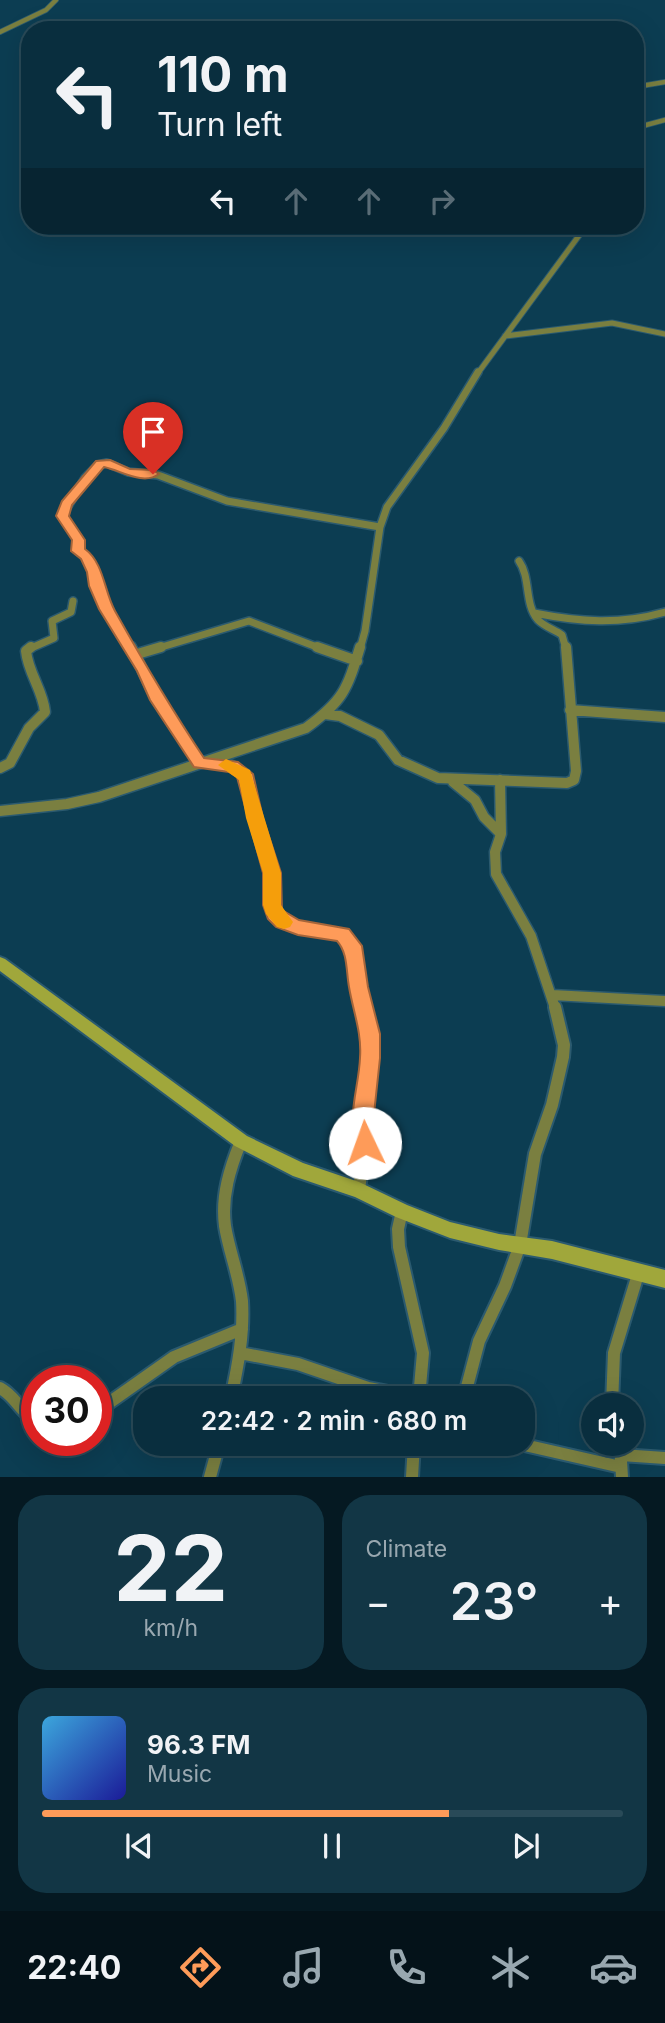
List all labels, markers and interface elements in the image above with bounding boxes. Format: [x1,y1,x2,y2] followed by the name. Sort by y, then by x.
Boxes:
[157,45,289,104] text: 110 m
[42,49,133,140] icon: left
[157,105,282,144] text: Turn left
[204,182,242,220] icon: left
[277,182,315,220] icon: ahead
[350,182,388,220] icon: ahead
[423,182,461,220] icon: right
[123,402,183,474] pin
[134,413,172,451] icon: arrive
[328,1106,402,1180] position arrow
[21,1365,112,1456] speed limit sign: 30
[581,1393,644,1456] map controls
[581,1393,644,1456] button: sound
[201,1405,467,1436] text: 22:42 · 2 min · 680 m
[113,1513,228,1623] text: 22
[366,1535,447,1563] text: Climate
[450,1570,539,1633] text: 23°
[366,1579,391,1625] text: −
[598,1579,623,1625] text: +
[143,1614,198,1642] text: km/h
[147,1729,251,1760] text: 96.3 FM
[147,1760,212,1788] text: Music
[120,1827,158,1865] icon: previous
[313,1827,351,1865] icon: pause
[507,1827,545,1865] icon: next
[176,1943,225,1992] icon: directions
[279,1943,328,1992] icon: music
[382,1943,431,1992] icon: phone
[486,1943,535,1992] icon: climate
[589,1943,638,1992] icon: car
[27,1948,121,1987] text: 22:40

